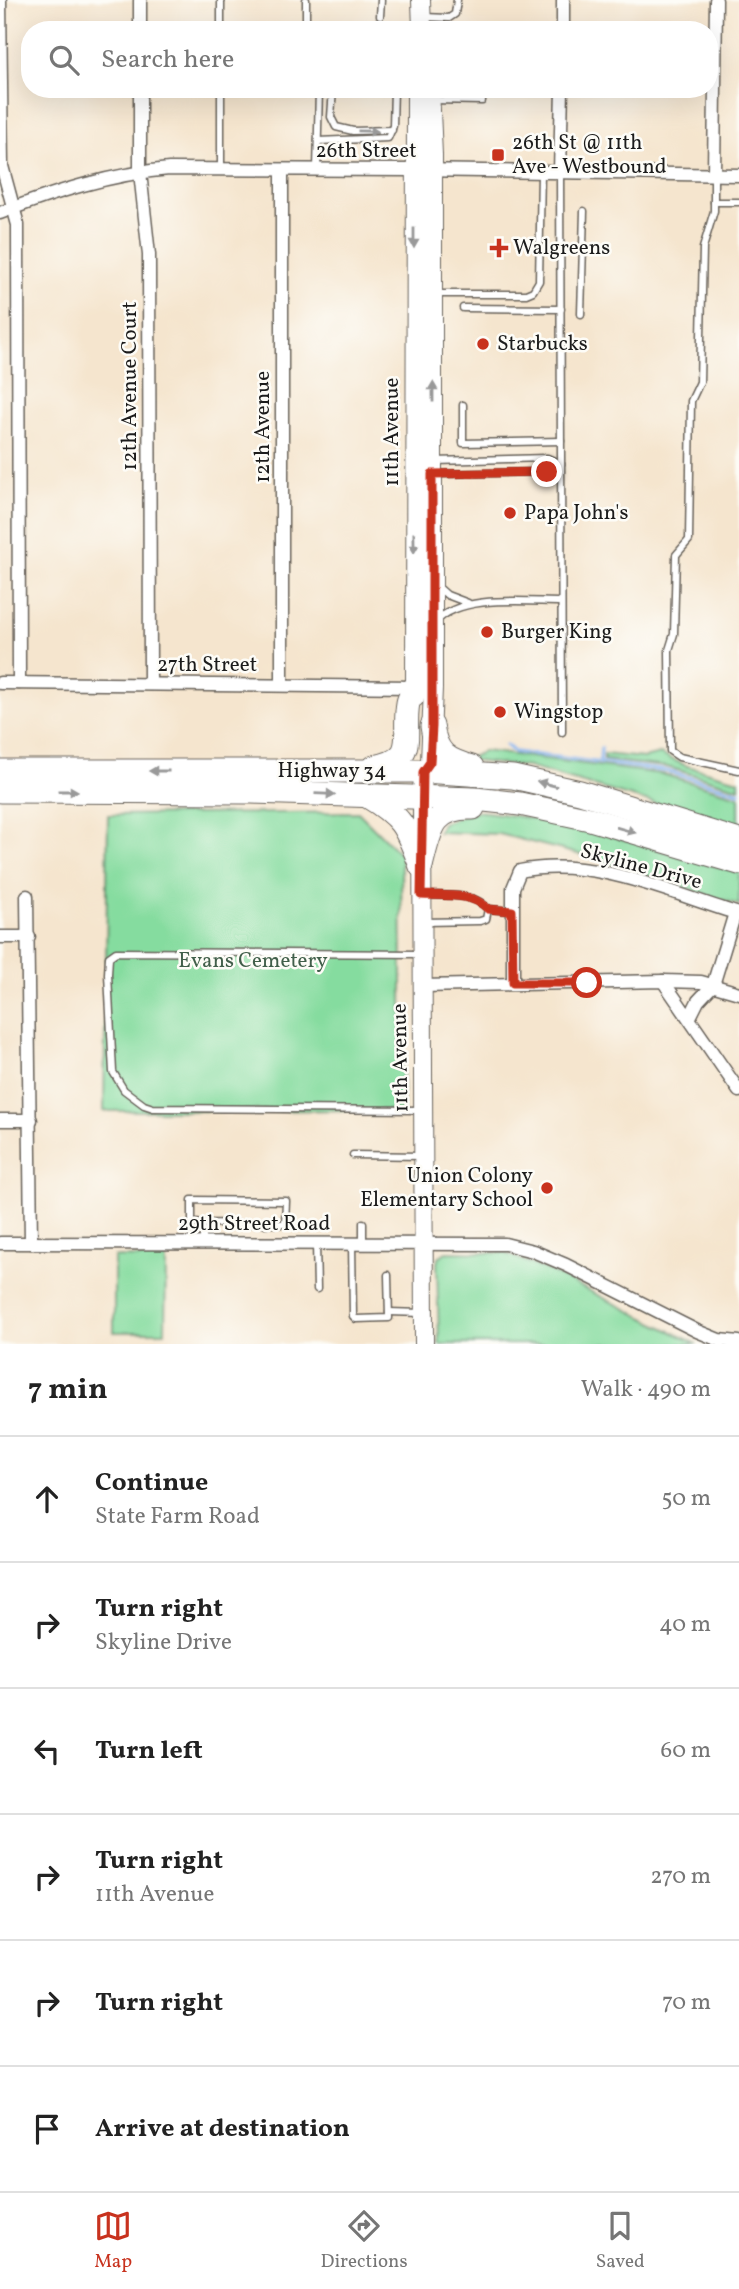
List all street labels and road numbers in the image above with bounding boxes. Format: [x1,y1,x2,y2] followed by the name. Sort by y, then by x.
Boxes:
[315,137,417,166] street label: 26th Street
[116,301,145,471] street label: 12th Avenue Court
[249,371,278,483] street label: 12th Avenue
[378,377,407,487] street label: 11th Avenue
[157,651,257,680] street label: 27th Street
[278,757,386,786] street label: Highway 34
[577,837,705,897] street label: Skyline Drive
[386,1003,416,1113] street label: 11th Avenue
[178,1210,330,1239] street label: 29th Street Road

